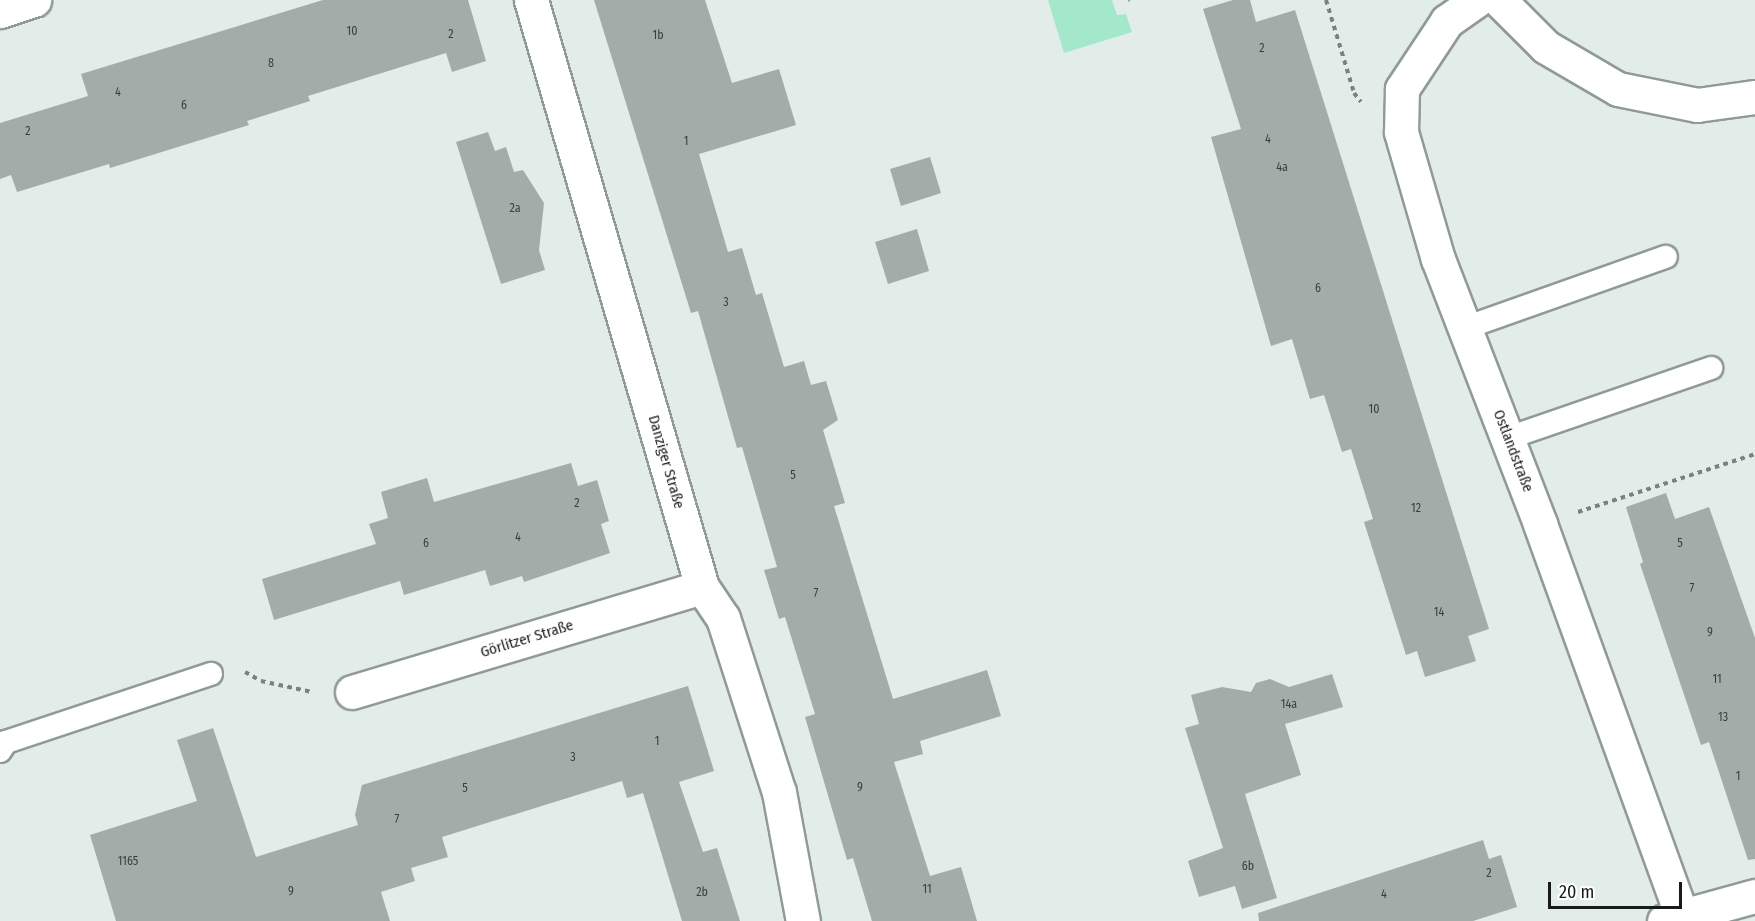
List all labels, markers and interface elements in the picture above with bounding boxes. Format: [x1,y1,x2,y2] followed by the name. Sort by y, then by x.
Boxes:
[347,25,357,39] house number: 10
[448,28,454,42] house number: 2
[652,29,664,43] house number: 1b
[1259,42,1265,56] house number: 2
[268,57,274,71] house number: 8
[115,86,121,100] house number: 4
[181,99,187,113] house number: 6
[25,125,31,139] house number: 2
[1265,133,1271,147] house number: 4
[684,135,688,149] house number: 1
[1276,161,1288,175] house number: 4a
[509,202,521,216] house number: 2a
[1315,282,1321,296] house number: 6
[723,296,729,310] house number: 3
[1369,403,1379,417] house number: 10
[1489,407,1537,495] street label: Ostlandstraße
[644,413,688,511] street label: Danziger Straße
[790,469,796,483] house number: 5
[574,497,580,511] house number: 2
[1411,502,1421,516] house number: 12
[515,531,521,545] house number: 4
[423,537,429,551] house number: 6
[1677,537,1683,551] house number: 5
[1690,582,1694,596] house number: 7
[814,587,818,601] house number: 7
[1434,606,1444,620] house number: 14
[478,616,576,662] street label: Görlitzer Straße
[1707,626,1713,640] house number: 9
[1712,673,1722,687] house number: 11
[1281,698,1297,712] house number: 14a
[1718,711,1728,725] house number: 13
[655,735,659,749] house number: 1
[570,751,576,765] house number: 3
[1736,770,1740,784] house number: 1
[857,781,863,795] house number: 9
[462,782,468,796] house number: 5
[395,813,399,827] house number: 7
[118,855,138,869] house number: 1165
[1242,860,1254,874] house number: 6b
[1486,867,1492,881] house number: 2
[1551,870,1684,908] scale bar
[1559,881,1594,903] text: 20 m
[922,883,932,897] house number: 11
[288,885,294,899] house number: 9
[696,886,708,900] house number: 2b
[1381,888,1387,902] house number: 4

